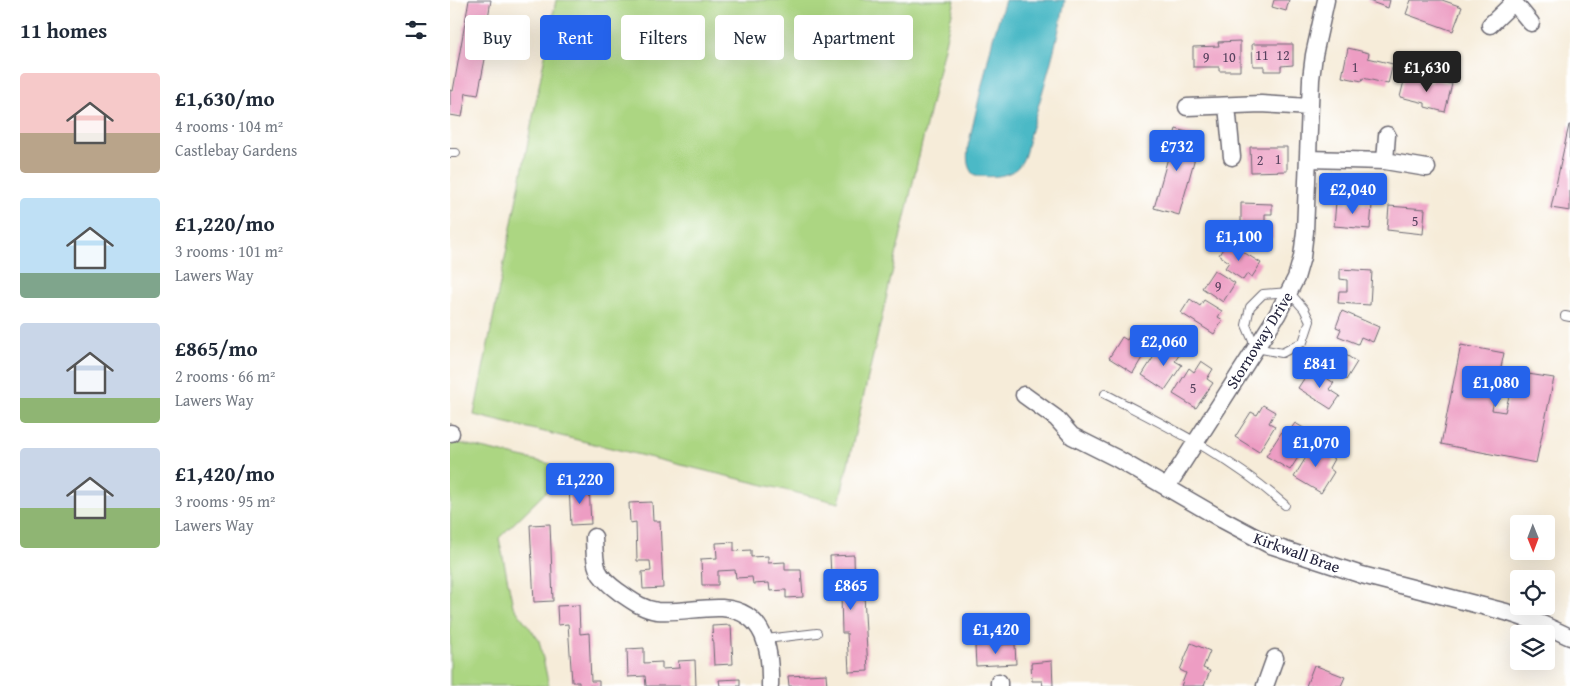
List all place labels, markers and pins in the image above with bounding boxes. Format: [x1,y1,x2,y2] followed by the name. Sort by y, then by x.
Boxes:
[1386,51,1468,93] pin: £1,630
[1147,130,1207,172] pin: £732
[1312,172,1394,215] pin: £2,040
[1198,220,1280,262] pin: £1,100
[1123,324,1205,367] pin: £2,060
[1290,346,1350,389] pin: £841
[1455,366,1537,408] pin: £1,080
[1275,426,1357,468] pin: £1,070
[539,462,621,505] pin: £1,220
[821,568,881,611] pin: £865
[955,612,1037,655] pin: £1,420

